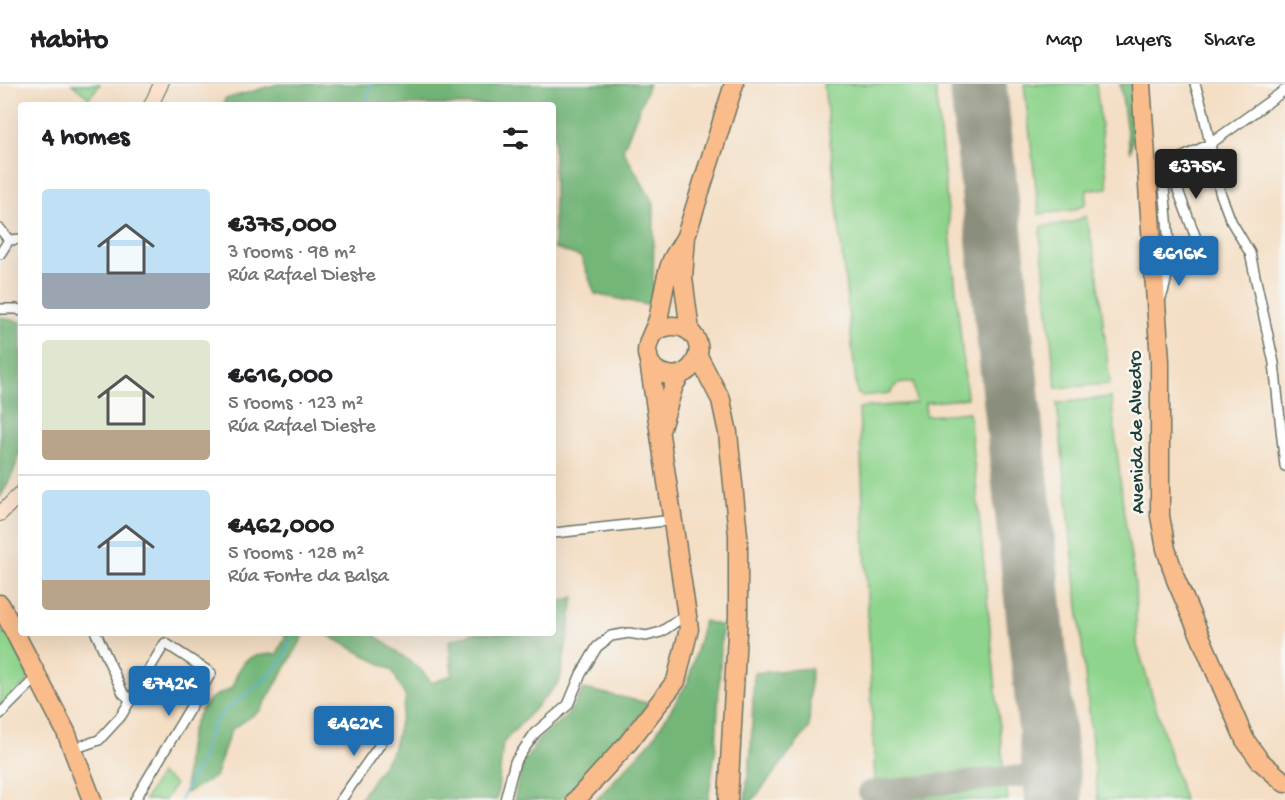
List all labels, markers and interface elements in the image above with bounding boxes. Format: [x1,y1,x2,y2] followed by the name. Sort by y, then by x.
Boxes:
[30,25,108,58] text: Habito
[1046,29,1082,54] text: Map
[1115,29,1171,54] text: Layers
[1204,29,1255,54] text: Share
[499,122,532,155] icon: filters
[42,123,129,154] text: 4 homes
[1154,149,1238,200] pin: €375K
[1169,157,1223,180] text: €375K
[228,211,337,242] text: €375,000
[90,213,162,285] icon: home
[1137,236,1221,287] pin: €616K
[228,242,356,265] text: 3 rooms · 98 m²
[1153,244,1205,267] text: €616K
[228,265,376,288] text: Rúa Rafael Dieste
[1125,350,1151,514] street label: Avenida de Alvedro
[228,362,333,393] text: €616,000
[90,364,162,436] icon: home
[228,393,364,416] text: 5 rooms · 123 m²
[228,416,376,439] text: Rúa Rafael Dieste
[228,512,334,543] text: €462,000
[90,514,162,586] icon: home
[228,543,364,566] text: 5 rooms · 128 m²
[228,566,389,589] text: Rúa Fonte da Balsa
[127,666,211,717] pin: €742K
[143,674,195,697] text: €742K
[312,706,396,757] pin: €462K
[328,714,380,737] text: €462K

